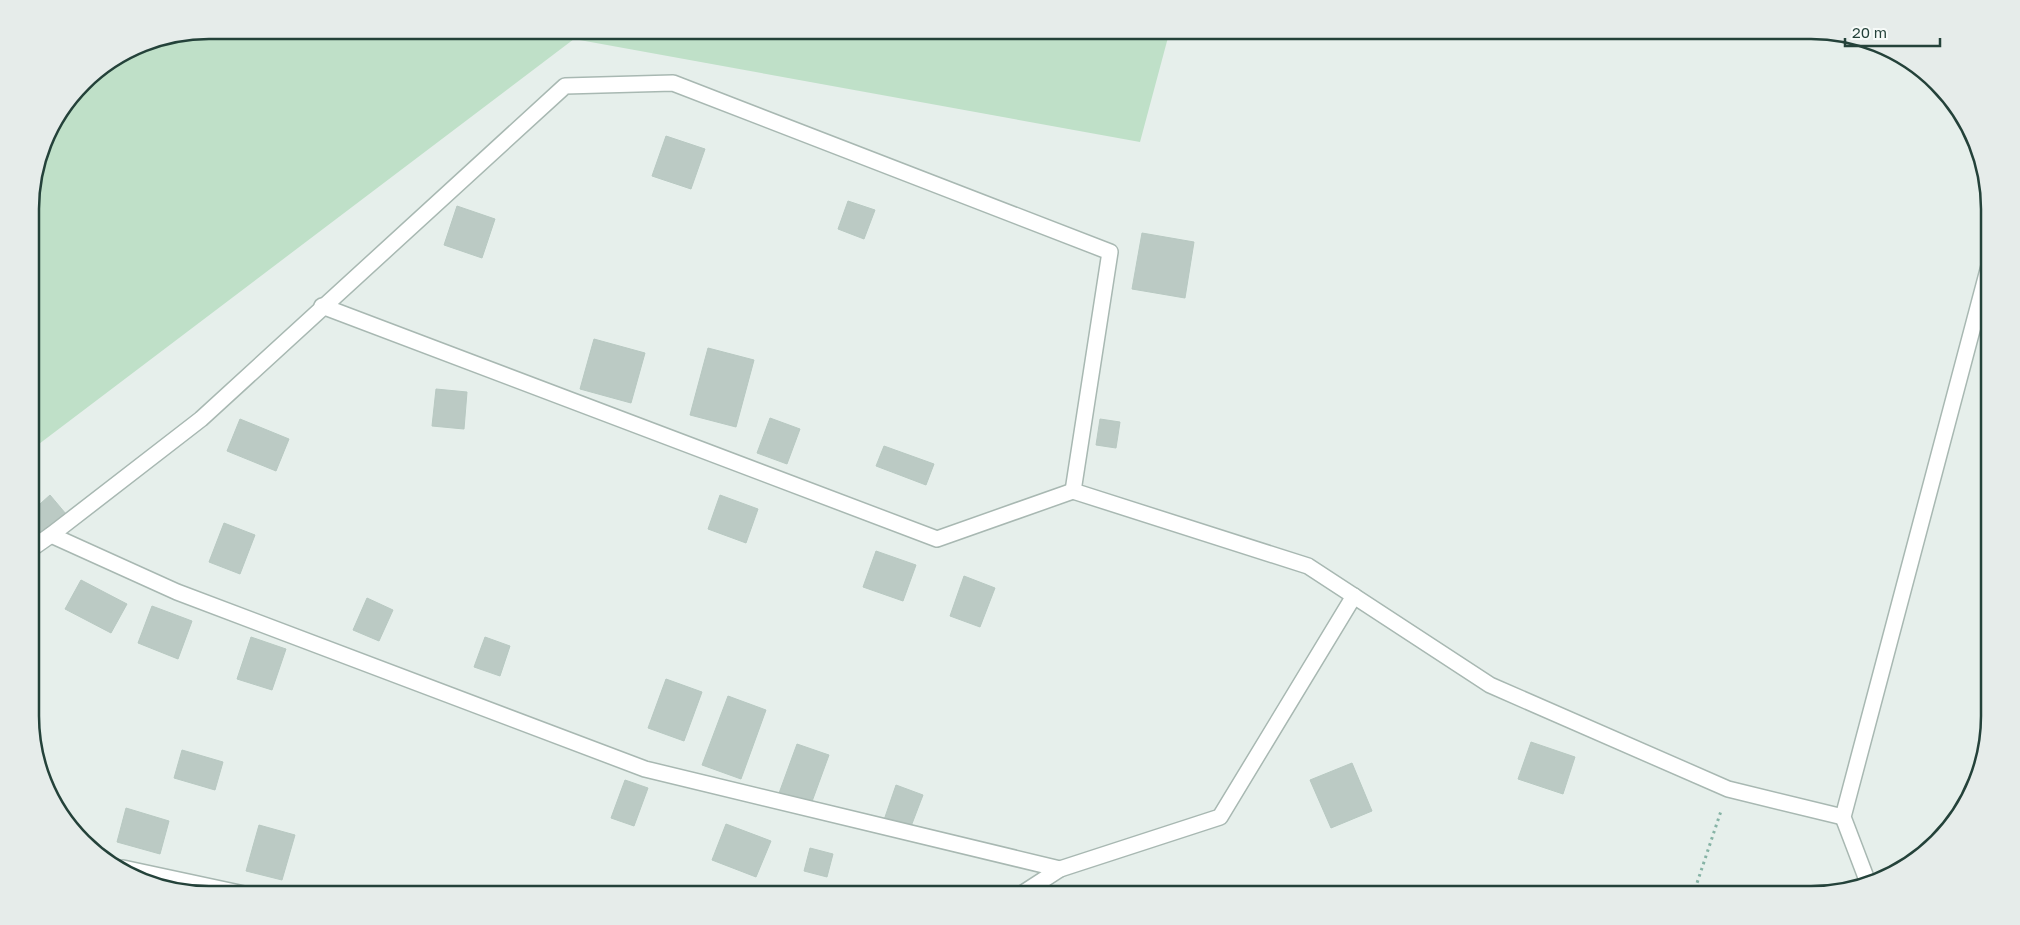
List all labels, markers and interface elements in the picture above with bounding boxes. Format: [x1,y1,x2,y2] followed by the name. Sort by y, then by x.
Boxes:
[1845,15,1940,47] scale bar
[1852,23,1887,41] text: 20 m

